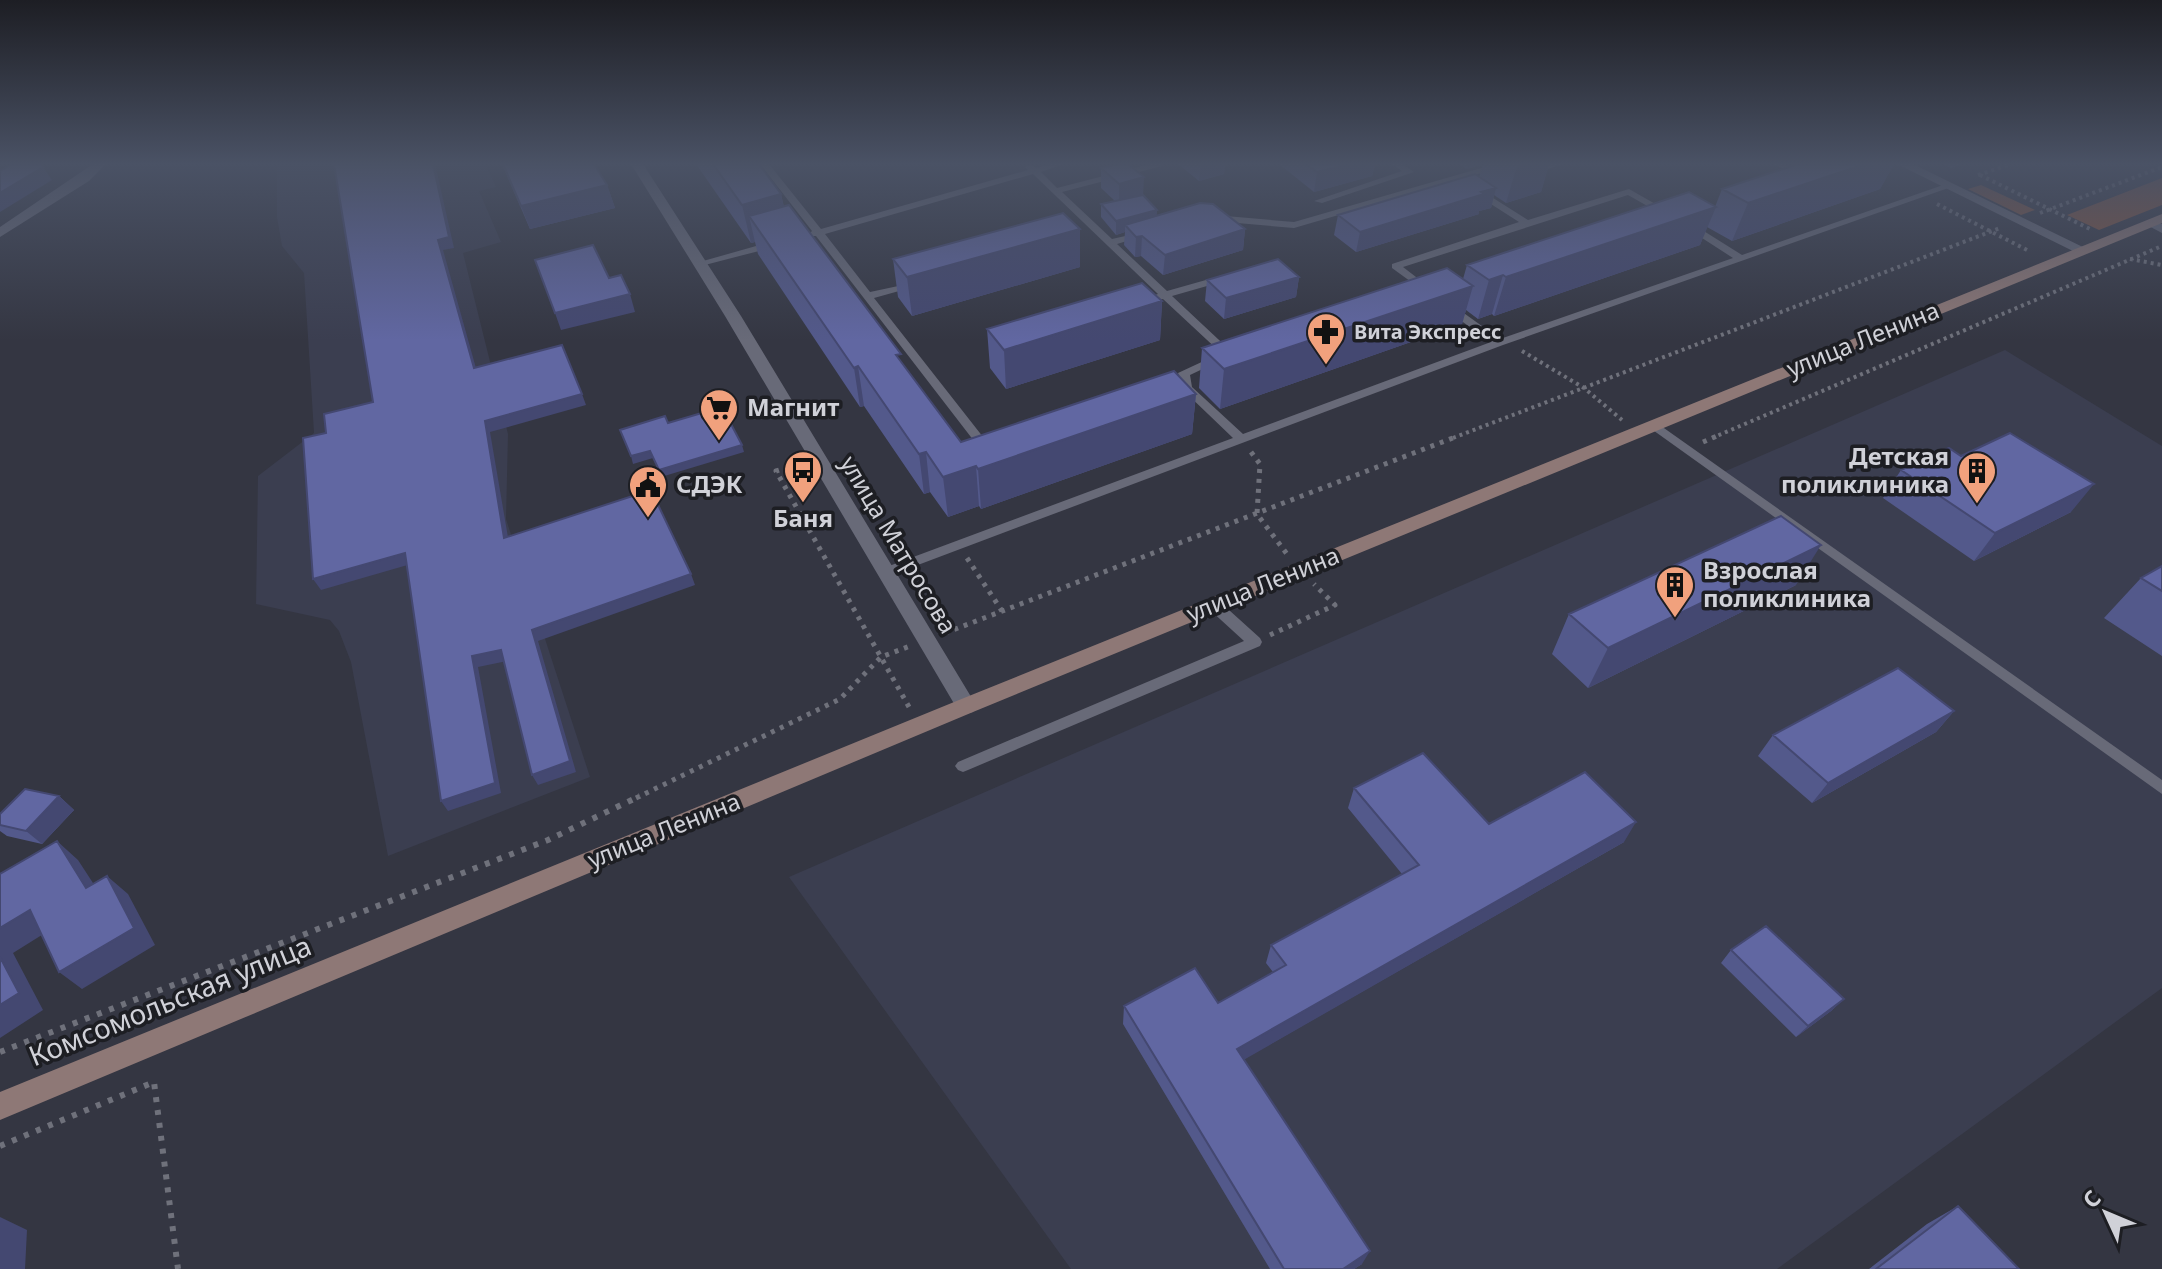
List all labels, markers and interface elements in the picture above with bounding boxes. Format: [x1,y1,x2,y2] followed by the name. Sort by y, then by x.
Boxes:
[1781,293,1944,384] street label: улица Ленина
[1305,311,1347,366] pharmacy icon: Вита Экспресс
[1354,318,1502,345] place label: Вита Экспресс
[698,387,740,442] supermarket icon: Магнит
[747,390,839,423] place label: Магнит
[1781,439,1949,500] place label: Детская поликлиника
[782,449,824,504] bus stop icon: Баня
[833,449,965,639] street label: улица Матросова
[1956,450,1998,505] building icon: Детская поликлиника
[627,464,669,519] public building icon: СДЭК
[676,467,743,500] place label: СДЭК
[773,501,833,534] place label: Баня
[1181,538,1344,629] street label: улица Ленина
[1703,553,1871,614] place label: Взрослая поликлиника
[1654,564,1696,619] building icon: Взрослая поликлиника
[582,784,745,875] street label: улица Ленина
[23,926,317,1074] street label: Комсомольская улица
[2066,1173,2146,1253] north arrow
[2075,1183,2107,1214] text: С

